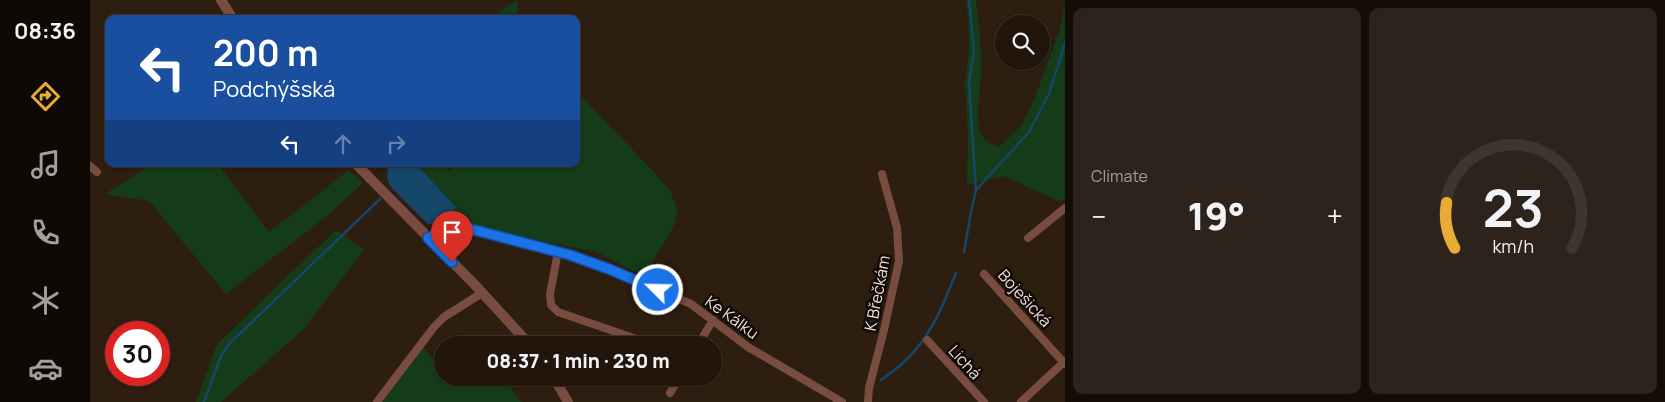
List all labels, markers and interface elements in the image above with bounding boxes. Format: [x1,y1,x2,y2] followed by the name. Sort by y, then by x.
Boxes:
[995,15,1050,70] map controls
[995,15,1050,70] button: search
[14,16,76,46] text: 08:36
[213,29,318,77] text: 200 m
[130,35,195,100] icon: left
[213,74,335,104] text: Podchýšská
[28,79,63,114] icon: directions
[276,130,304,158] icon: left
[329,130,357,158] icon: ahead
[382,130,410,158] icon: right
[28,147,63,182] icon: music
[1091,165,1148,187] text: Climate
[1482,172,1544,243] text: 23
[1187,189,1245,241] text: 19°
[1091,197,1106,235] text: −
[1327,197,1343,235] text: +
[431,211,473,262] pin
[28,215,63,250] icon: phone
[438,218,466,246] icon: arrive
[1492,234,1534,258] text: km/h
[859,253,895,333] street label: K Břečkám
[631,263,683,315] position arrow
[993,264,1057,332] street label: Boješická
[28,283,63,318] icon: climate
[701,290,763,344] street label: Ke Kálku
[105,321,170,386] speed limit sign: 30
[944,340,986,384] street label: Lichá
[486,348,670,374] text: 08:37 · 1 min · 230 m
[28,351,63,386] icon: car

